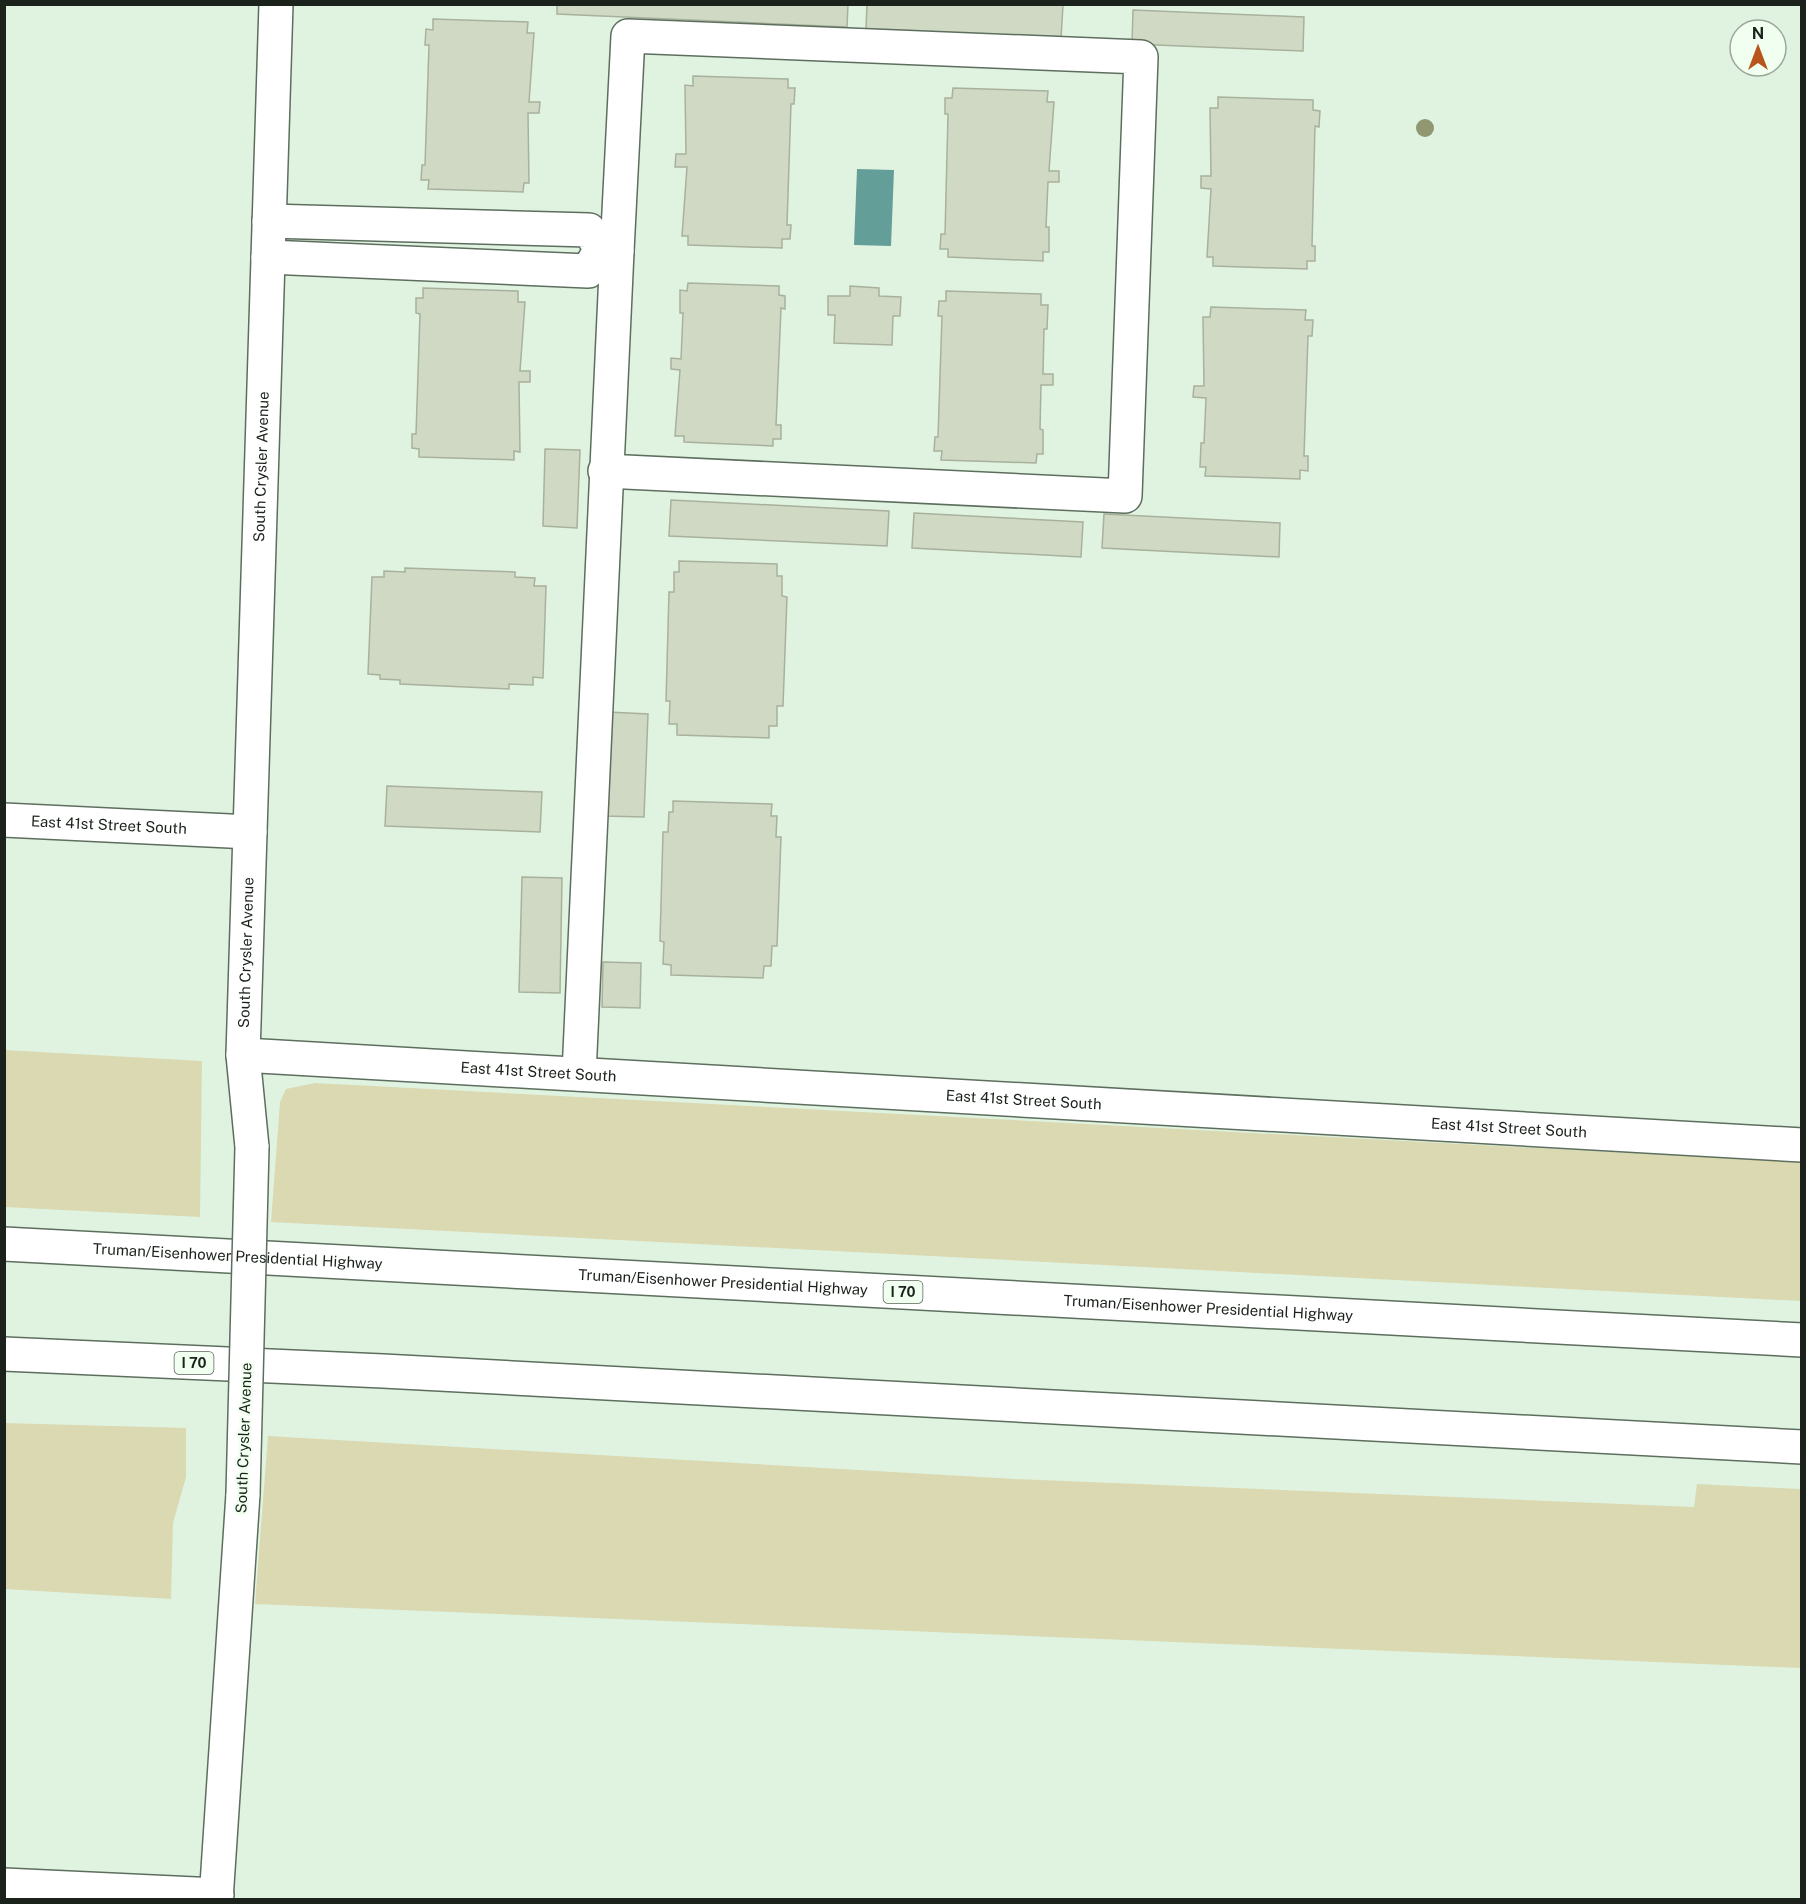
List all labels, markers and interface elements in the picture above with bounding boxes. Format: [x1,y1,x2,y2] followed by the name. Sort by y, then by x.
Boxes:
[1728,18,1788,78] north arrow
[1752,24,1764,43] text: N
[250,391,272,542] street label: South Crysler Avenue
[31,812,187,837] street label: East 41st Street South
[235,877,257,1028] street label: South Crysler Avenue
[460,1059,617,1085] street label: East 41st Street South
[945,1087,1102,1113] street label: East 41st Street South
[1431,1115,1587,1141] street label: East 41st Street South
[92,1240,383,1272] street label: Truman/Eisenhower Presidential Highway
[578,1266,868,1298] street label: Truman/Eisenhower Presidential Highway
[884,1281,922,1303] road number: I 70
[1063,1292,1354,1324] street label: Truman/Eisenhower Presidential Highway
[174,1352,214,1374] road number: I 70
[232,1362,255,1514] street label: South Crysler Avenue

